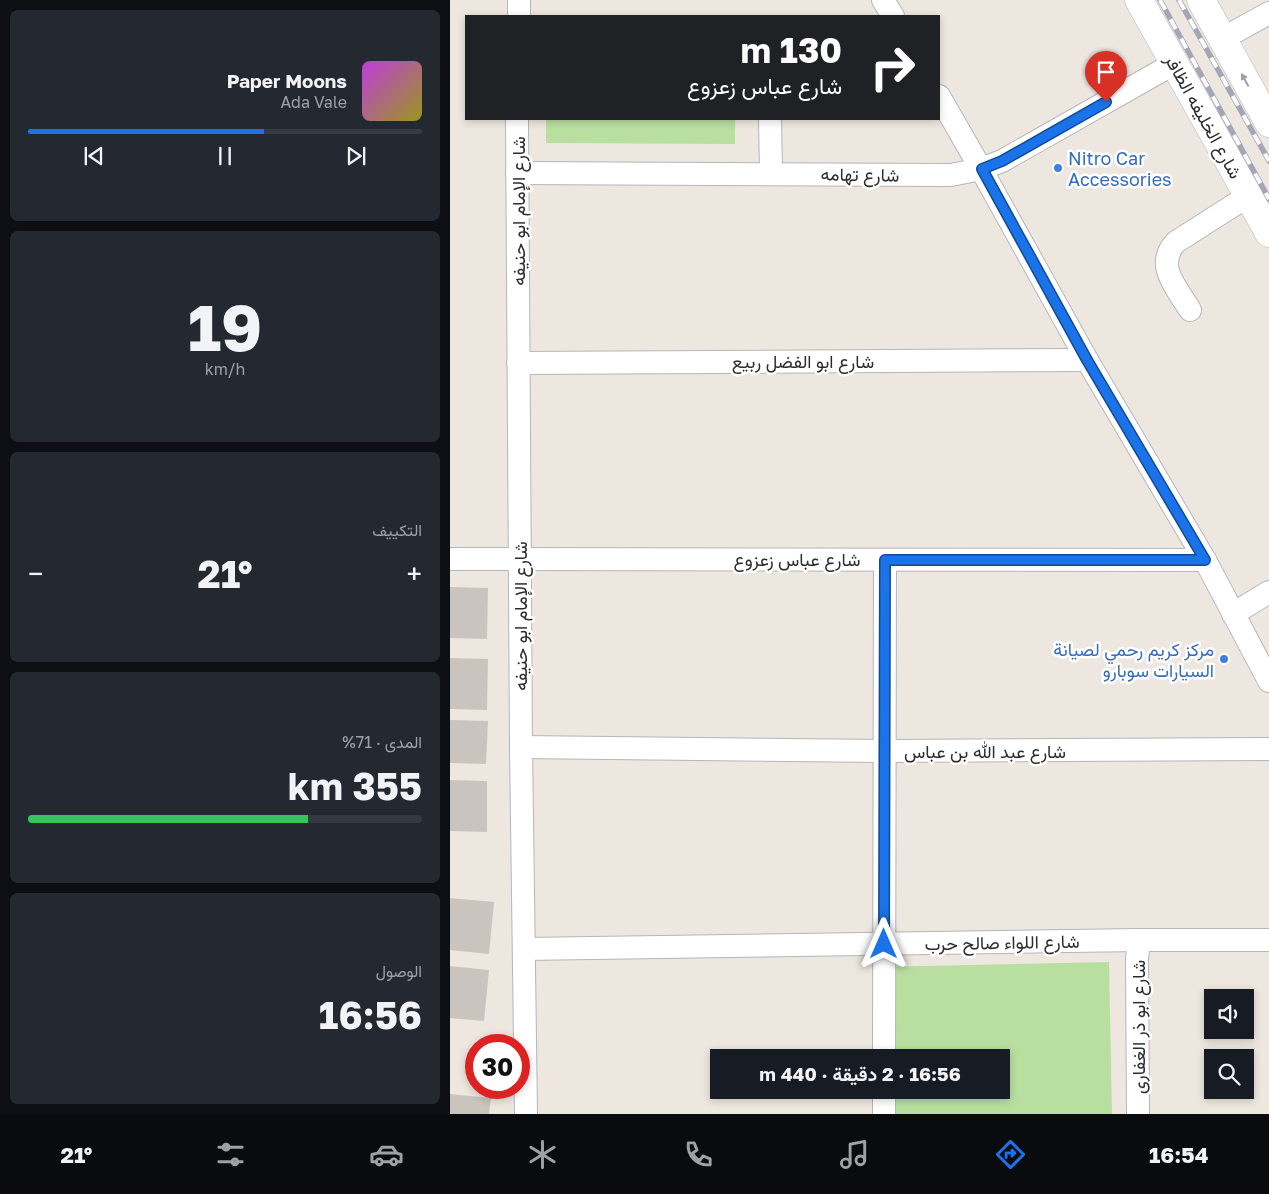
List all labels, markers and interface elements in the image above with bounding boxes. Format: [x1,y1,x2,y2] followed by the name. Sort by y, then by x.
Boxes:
[740,29,842,71] text: 130 m
[860,35,925,100] icon: right
[1159,49,1247,183] street label: شارع الخليفه الظافر
[1085,51,1127,102] pin
[1092,58,1120,86] icon: arrive
[227,69,347,92] text: Paper Moons
[687,72,842,99] text: شارع عباس زعزوع
[1241,74,1250,87] one-way arrow
[281,92,347,112] text: Ada Vale
[507,136,531,286] street label: شارع الإمام ابو حنيفه
[80,142,108,170] icon: previous
[211,142,239,170] icon: pause
[342,142,370,170] icon: next
[1068,147,1172,190] place label: Nitro Car Accessories
[820,162,900,188] street label: شارع تهامه
[1052,162,1064,174] marker: Nitro Car Accessories
[188,287,262,365] text: 19
[732,350,874,374] street label: شارع ابو الفضل ربيع
[205,359,245,379] text: km/h
[372,520,422,540] text: التكييف
[509,541,533,691] street label: شارع الإمام ابو حنيفه
[734,548,860,572] street label: شارع عباس زعزوع
[198,551,253,596] text: 21°
[28,557,43,590] text: −
[407,557,422,590] text: +
[1053,638,1214,682] place label: مركز كريم رحمي لصيانة السيارات سوبارو
[1218,653,1230,665] marker: مركز كريم رحمي لصيانة السيارات سوبارو
[342,732,422,752] text: المدى · 71%
[904,740,1066,764] street label: شارع عبد الله بن عباس
[288,763,422,808] text: 355 km
[857,917,909,969] position arrow
[924,930,1080,956] street label: شارع اللواء صالح حرب
[1127,960,1151,1094] street label: شارع ابو ذر الغفارى
[376,961,422,981] text: الوصول
[1204,989,1254,1099] map controls
[1204,989,1254,1039] button: sound
[319,992,422,1037] text: 16:56
[465,1034,530,1099] speed limit sign: 30
[1204,1049,1254,1099] button: search
[759,1062,961,1085] text: 16:56 · 2 دقيقة · 440 m
[213,1137,248,1172] icon: filters
[369,1137,404,1172] icon: car
[525,1137,560,1172] icon: climate
[681,1137,716,1172] icon: phone
[837,1137,872,1172] icon: music
[993,1137,1028,1172] icon: directions
[61,1141,92,1168] text: 21°
[1149,1141,1209,1168] text: 16:54

